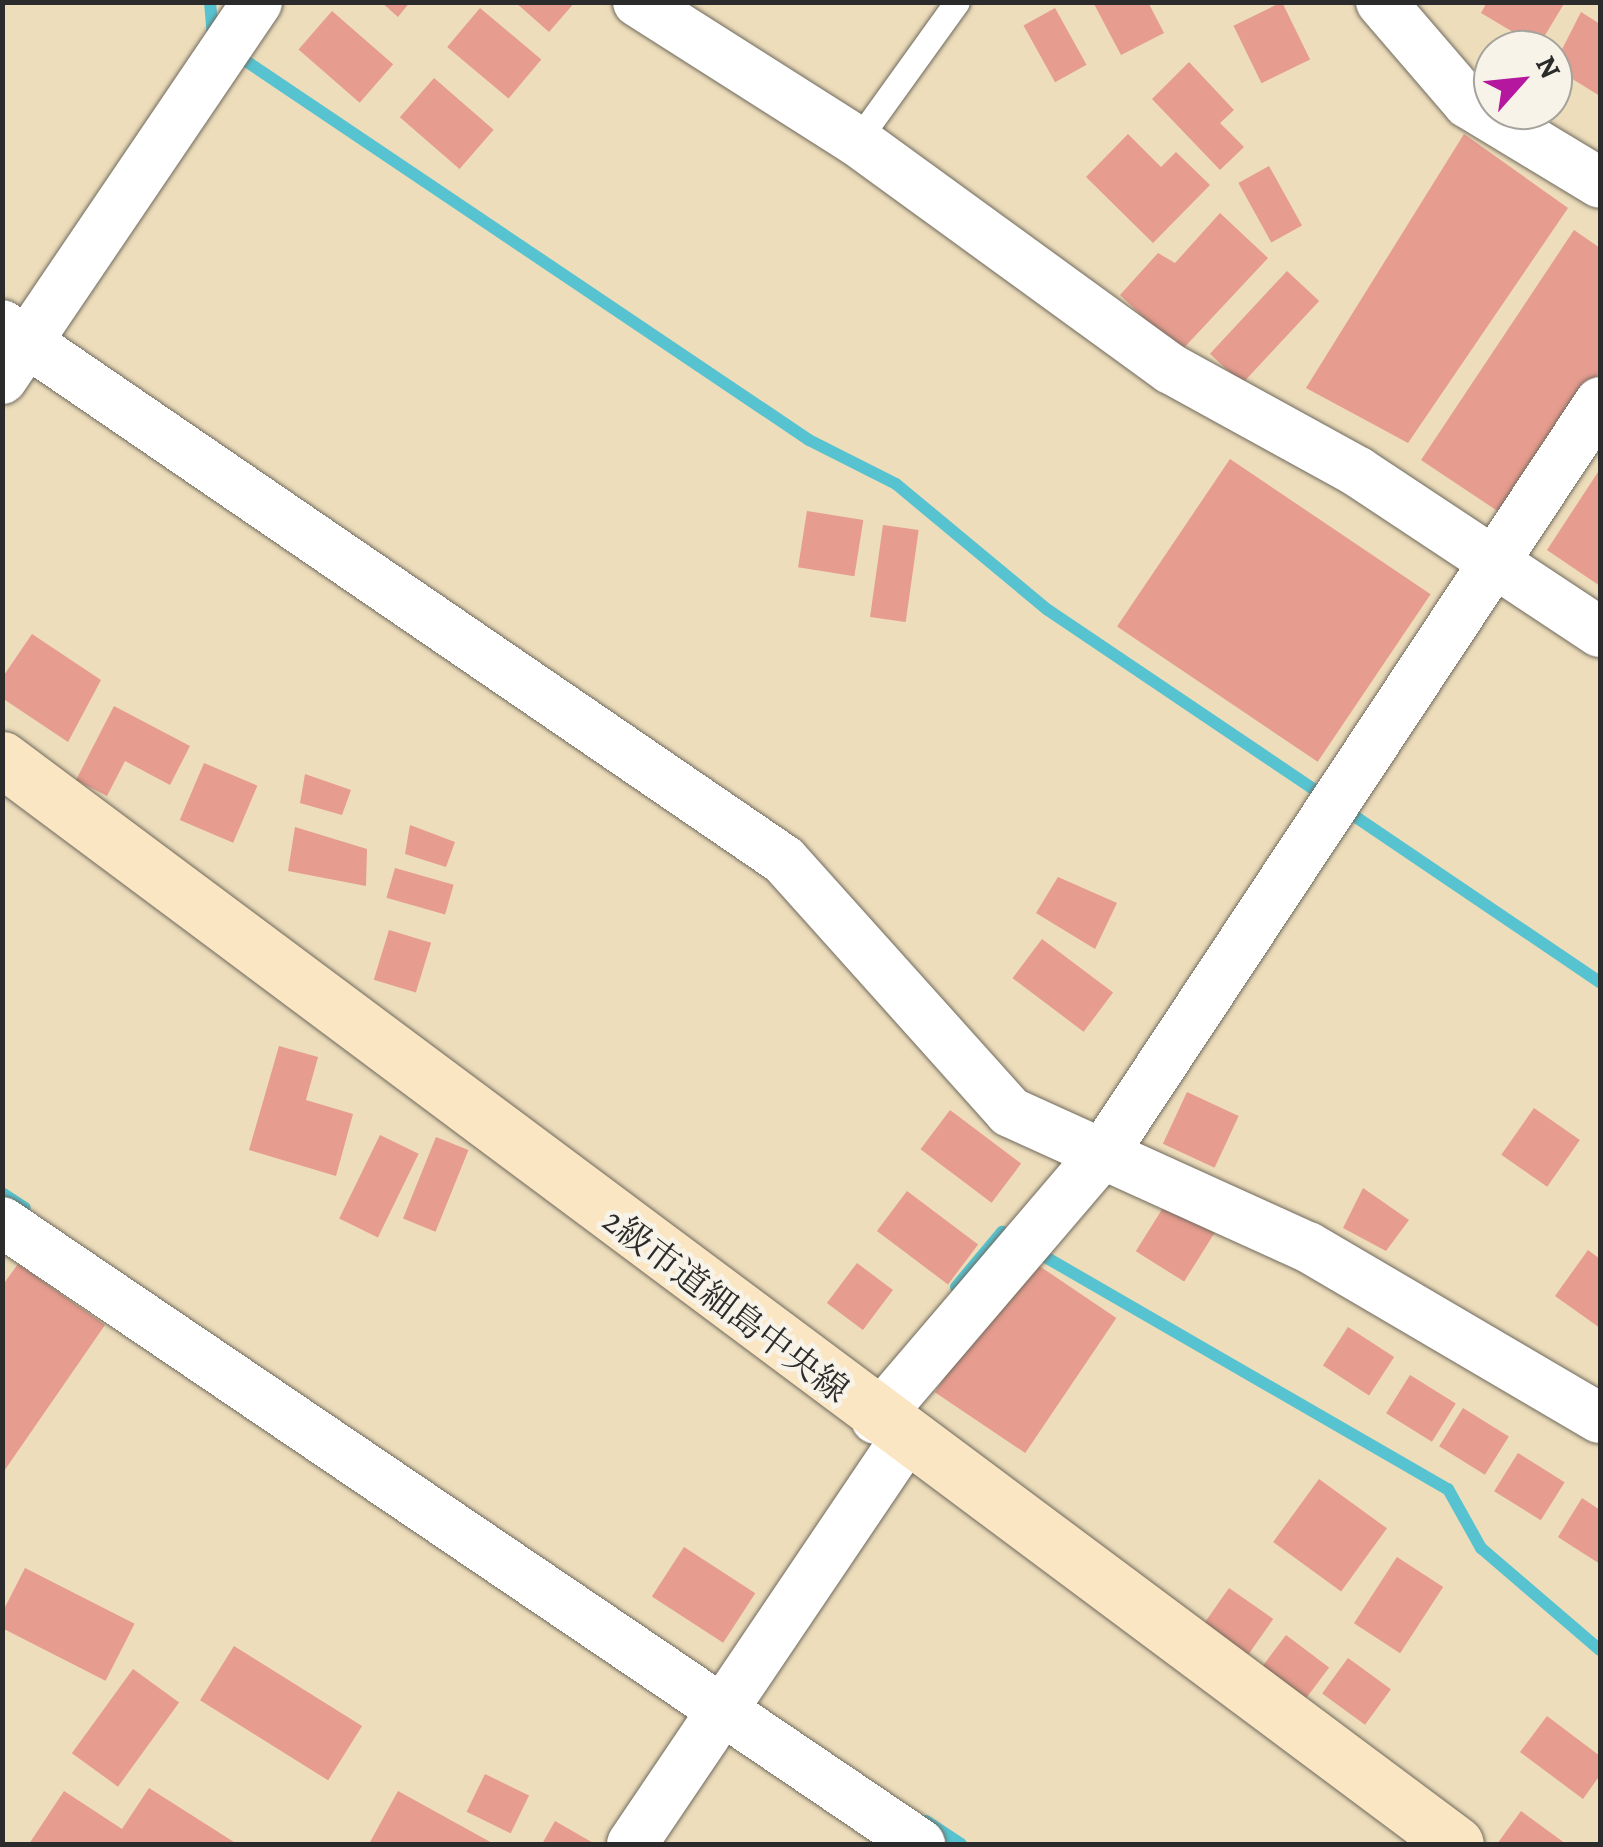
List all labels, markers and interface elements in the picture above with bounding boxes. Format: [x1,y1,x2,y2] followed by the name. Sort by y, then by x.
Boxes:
[1473,30,1573,130] north arrow
[1526,50,1570,85] text: N
[595,1199,857,1411] street label: 2級市道細島中央線

